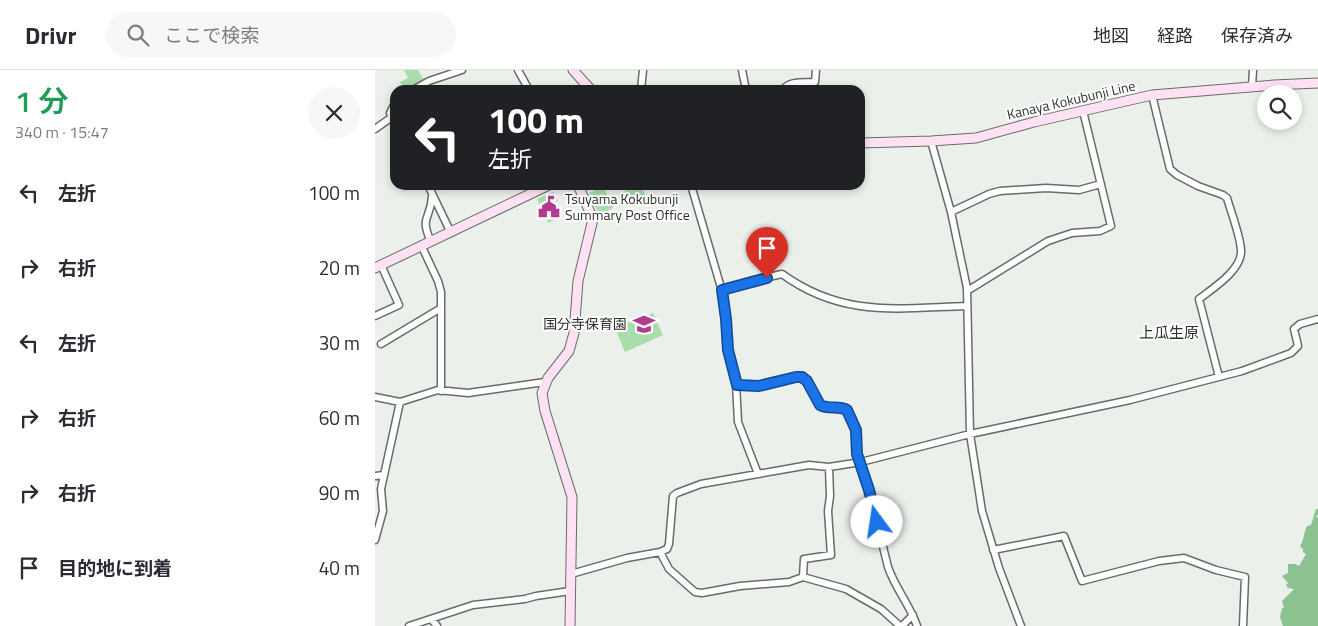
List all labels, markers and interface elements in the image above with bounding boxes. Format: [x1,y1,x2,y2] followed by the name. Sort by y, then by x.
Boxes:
[106,12,456,57] search box
[25,17,76,53] text: Drivr
[164,20,259,49] text: ここで検索
[124,21,152,49] icon: search
[1093,22,1129,49] text: 地図
[1157,22,1193,49] text: 経路
[1221,22,1293,49] text: 保存済み
[1005,75,1137,125] street label: Kanaya Kokubunji Line
[15,78,68,124] text: 1 分
[1257,85,1302,130] map controls
[1257,85,1302,130] button: search
[308,87,360,139] button: close
[488,93,584,147] text: 100 m
[405,105,470,170] icon: left
[15,120,109,144] text: 340 m · 15:47
[488,142,532,176] text: 左折
[58,178,96,207] text: 左折
[308,178,360,207] text: 100 m
[15,179,43,207] icon: left
[565,188,690,225] place label: Tsuyama Kokubunji Summary Post Office
[536,194,562,220] public building icon: Tsuyama Kokubunji Summary Post Office
[746,227,788,278] pin
[753,234,781,262] icon: arrive
[58,253,96,282] text: 右折
[319,253,360,282] text: 20 m
[15,254,43,282] icon: right
[631,311,657,337] school or university icon: 国分寺保育園
[543,313,627,334] place label: 国分寺保育園
[1139,321,1199,344] district label: 上瓜生原
[58,328,96,357] text: 左折
[319,328,360,357] text: 30 m
[15,329,43,357] icon: left
[58,403,96,432] text: 右折
[319,403,360,432] text: 60 m
[15,404,43,432] icon: right
[58,478,96,507] text: 右折
[319,478,360,507] text: 90 m
[15,479,43,507] icon: right
[850,495,902,547] position arrow
[58,553,172,582] text: 目的地に到着
[319,553,360,582] text: 40 m
[15,554,43,582] icon: arrive

